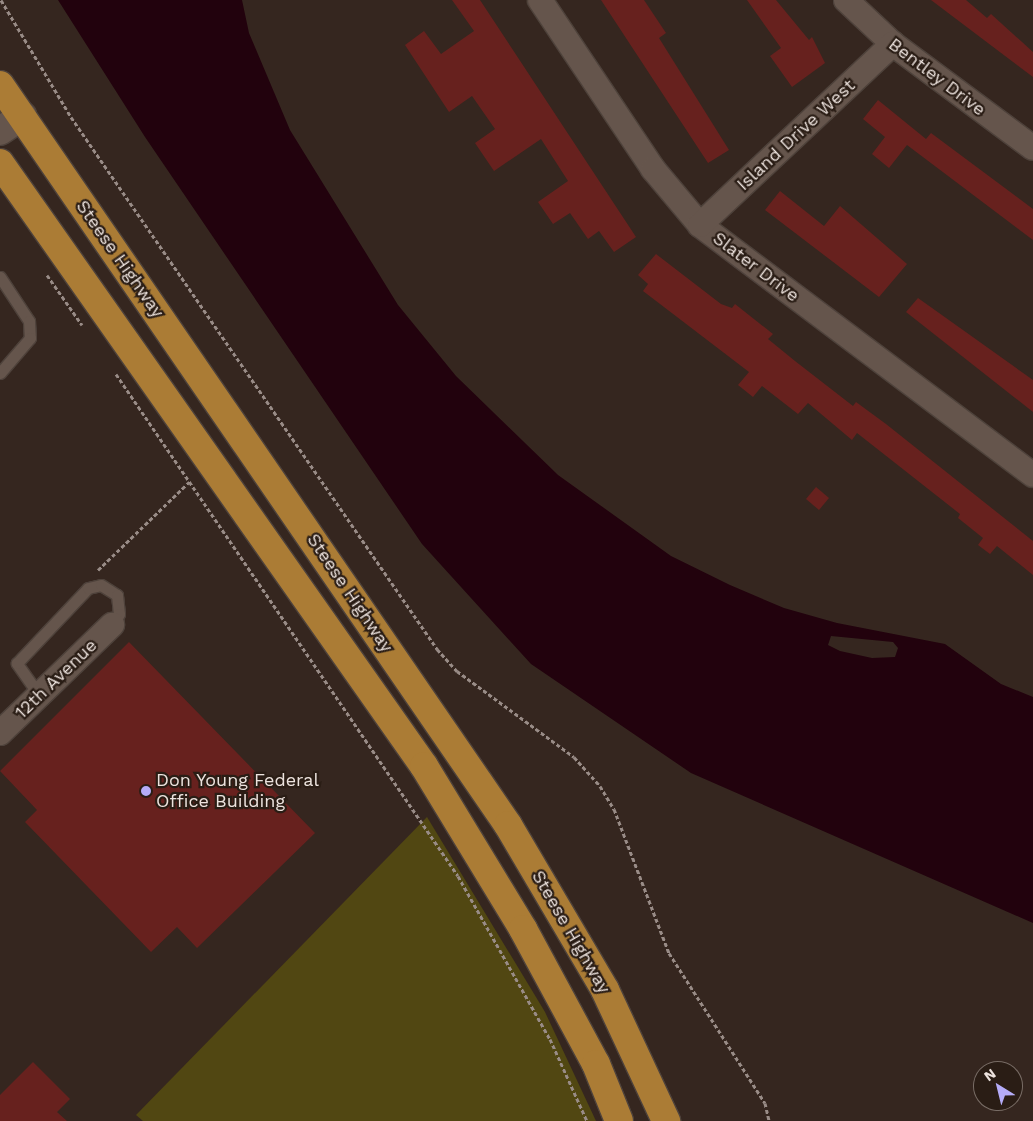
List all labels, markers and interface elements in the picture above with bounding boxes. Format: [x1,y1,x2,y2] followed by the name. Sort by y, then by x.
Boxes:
[884,33,990,121] street label: Bentley Drive
[732,75,860,195] street label: Island Drive West
[72,196,168,322] street label: Steese Highway
[708,227,804,307] street label: Slater Drive
[302,530,398,656] street label: Steese Highway
[10,634,102,724] street label: 12th Avenue
[156,770,320,812] place label: Don Young Federal Office Building
[140,785,152,797] marker: Don Young Federal Office Building
[527,867,615,997] street label: Steese Highway
[973,1061,1023,1111] north arrow
[981,1065,999,1084] text: N

